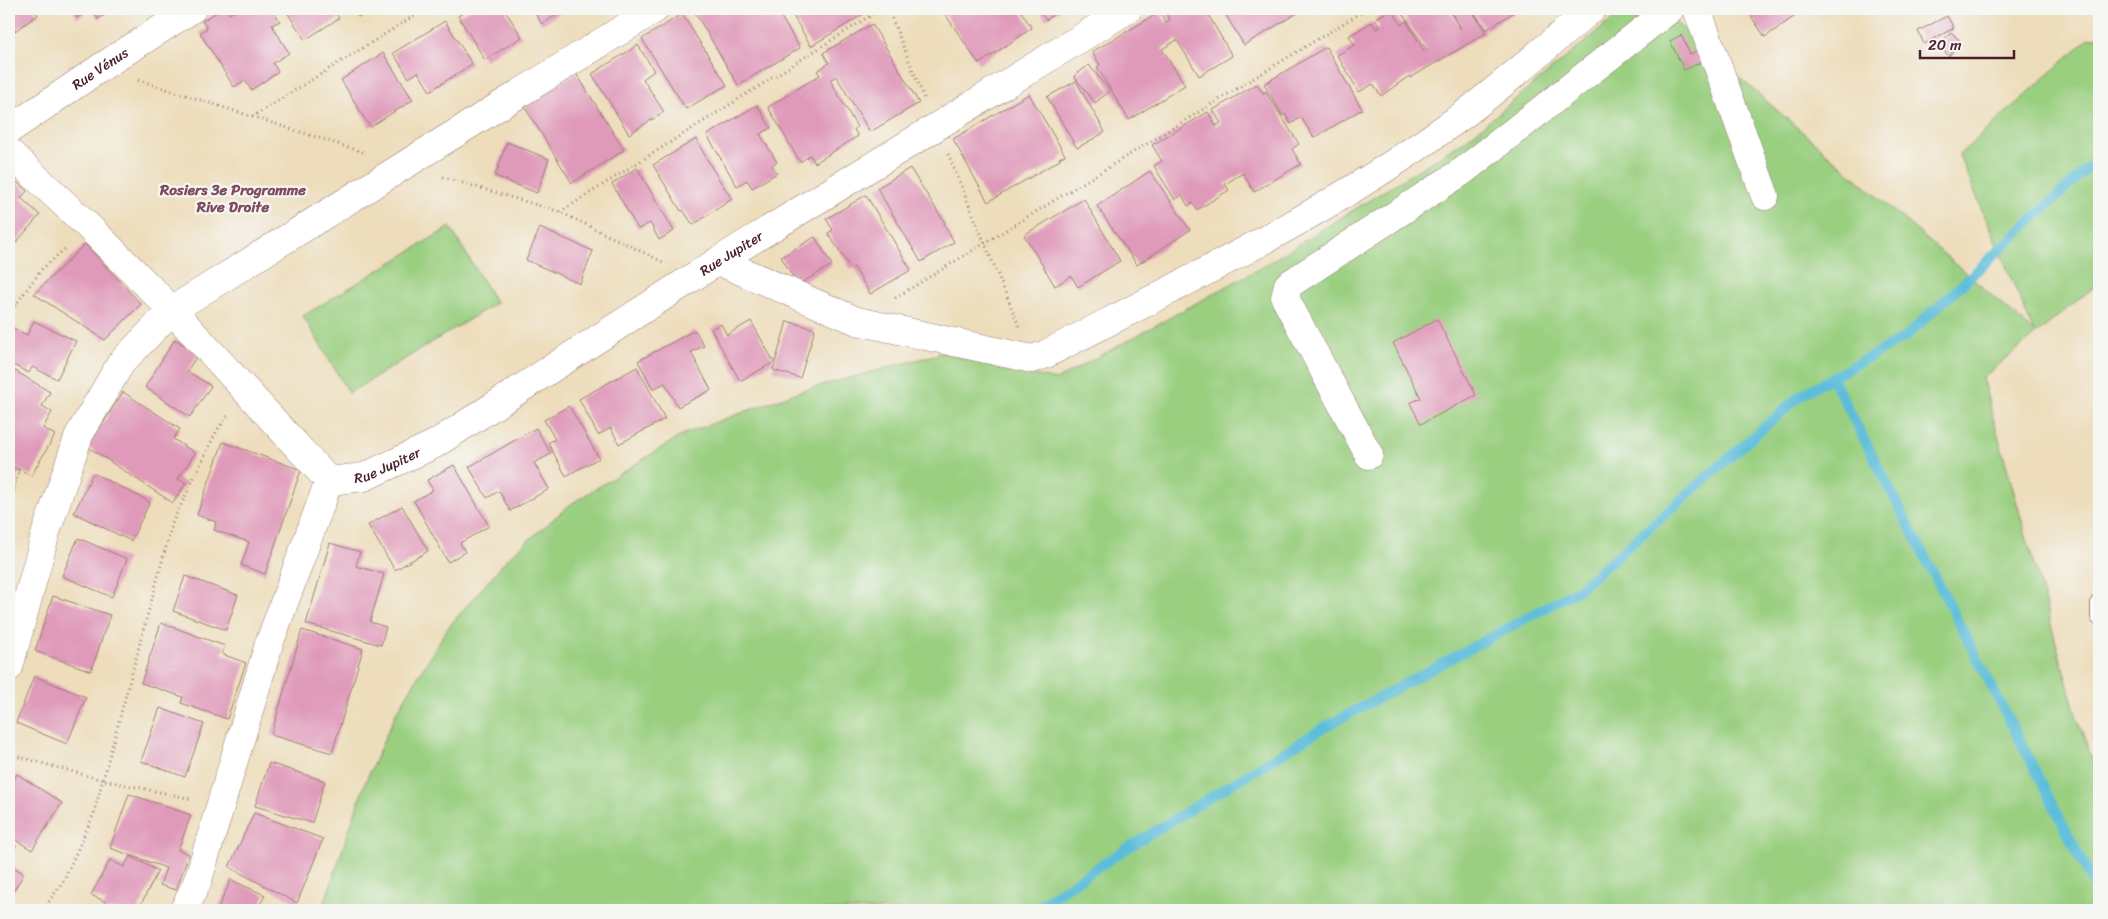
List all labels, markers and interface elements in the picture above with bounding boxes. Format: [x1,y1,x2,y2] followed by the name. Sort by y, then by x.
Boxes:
[1920,28,2014,60] scale bar
[1928,32,1962,58] text: 20 m
[66,40,134,96] street label: Rue Vénus
[159,177,306,220] district label: Rosiers 3e Programme Rive Droite
[694,223,769,282] street label: Rue Jupiter
[353,439,426,491] street label: Rue Jupiter

